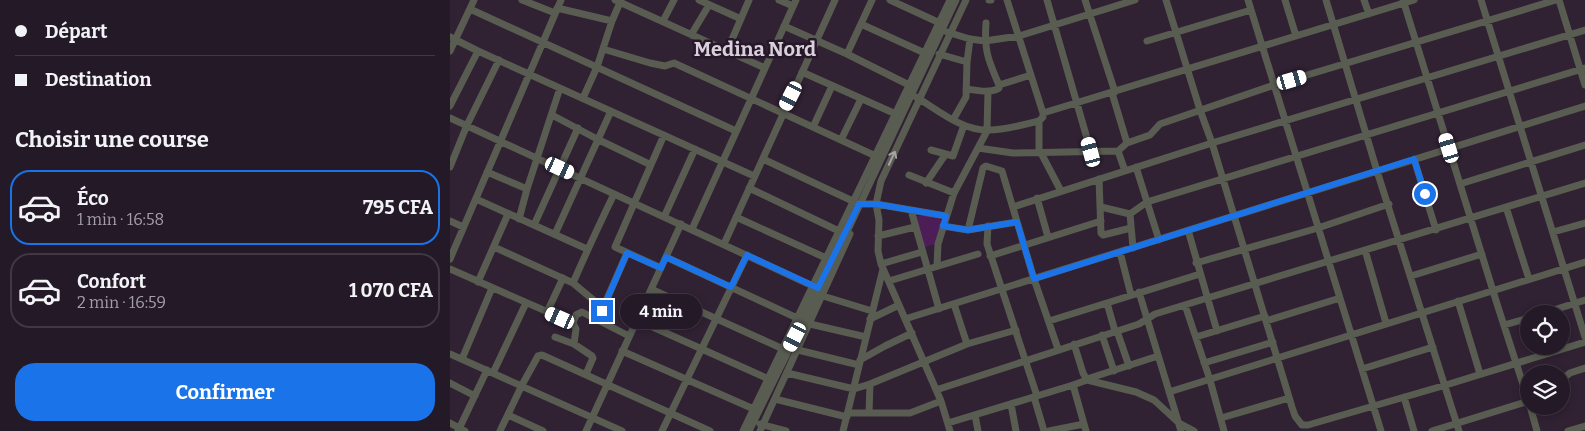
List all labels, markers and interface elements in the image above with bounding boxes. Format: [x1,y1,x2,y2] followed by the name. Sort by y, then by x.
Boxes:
[45,20,108,43] text: Départ
[694,37,816,61] district label: Medina Nord
[45,68,151,91] text: Destination
[1275,69,1308,91] car
[777,79,804,113] car
[15,126,209,153] text: Choisir une course
[1437,131,1460,165] car
[1079,136,1102,168] car
[887,151,897,166] one-way arrow
[543,155,576,181] car
[1414,183,1436,205] route start
[17,185,62,230] icon: car
[77,187,109,210] text: Éco
[363,196,433,219] text: 795 CFA
[77,210,164,229] text: 1 min · 16:58
[17,268,62,313] icon: car
[77,270,146,293] text: Confort
[349,279,433,302] text: 1 070 CFA
[77,293,166,312] text: 2 min · 16:59
[620,294,702,328] callout: 4 min
[591,300,613,322] route end
[639,302,683,321] text: 4 min
[543,305,576,331] car
[1520,305,1570,415] map controls
[1520,305,1570,355] button: locate
[781,320,808,354] car
[15,363,435,421] button: Confirmer
[1520,365,1570,415] button: layers

